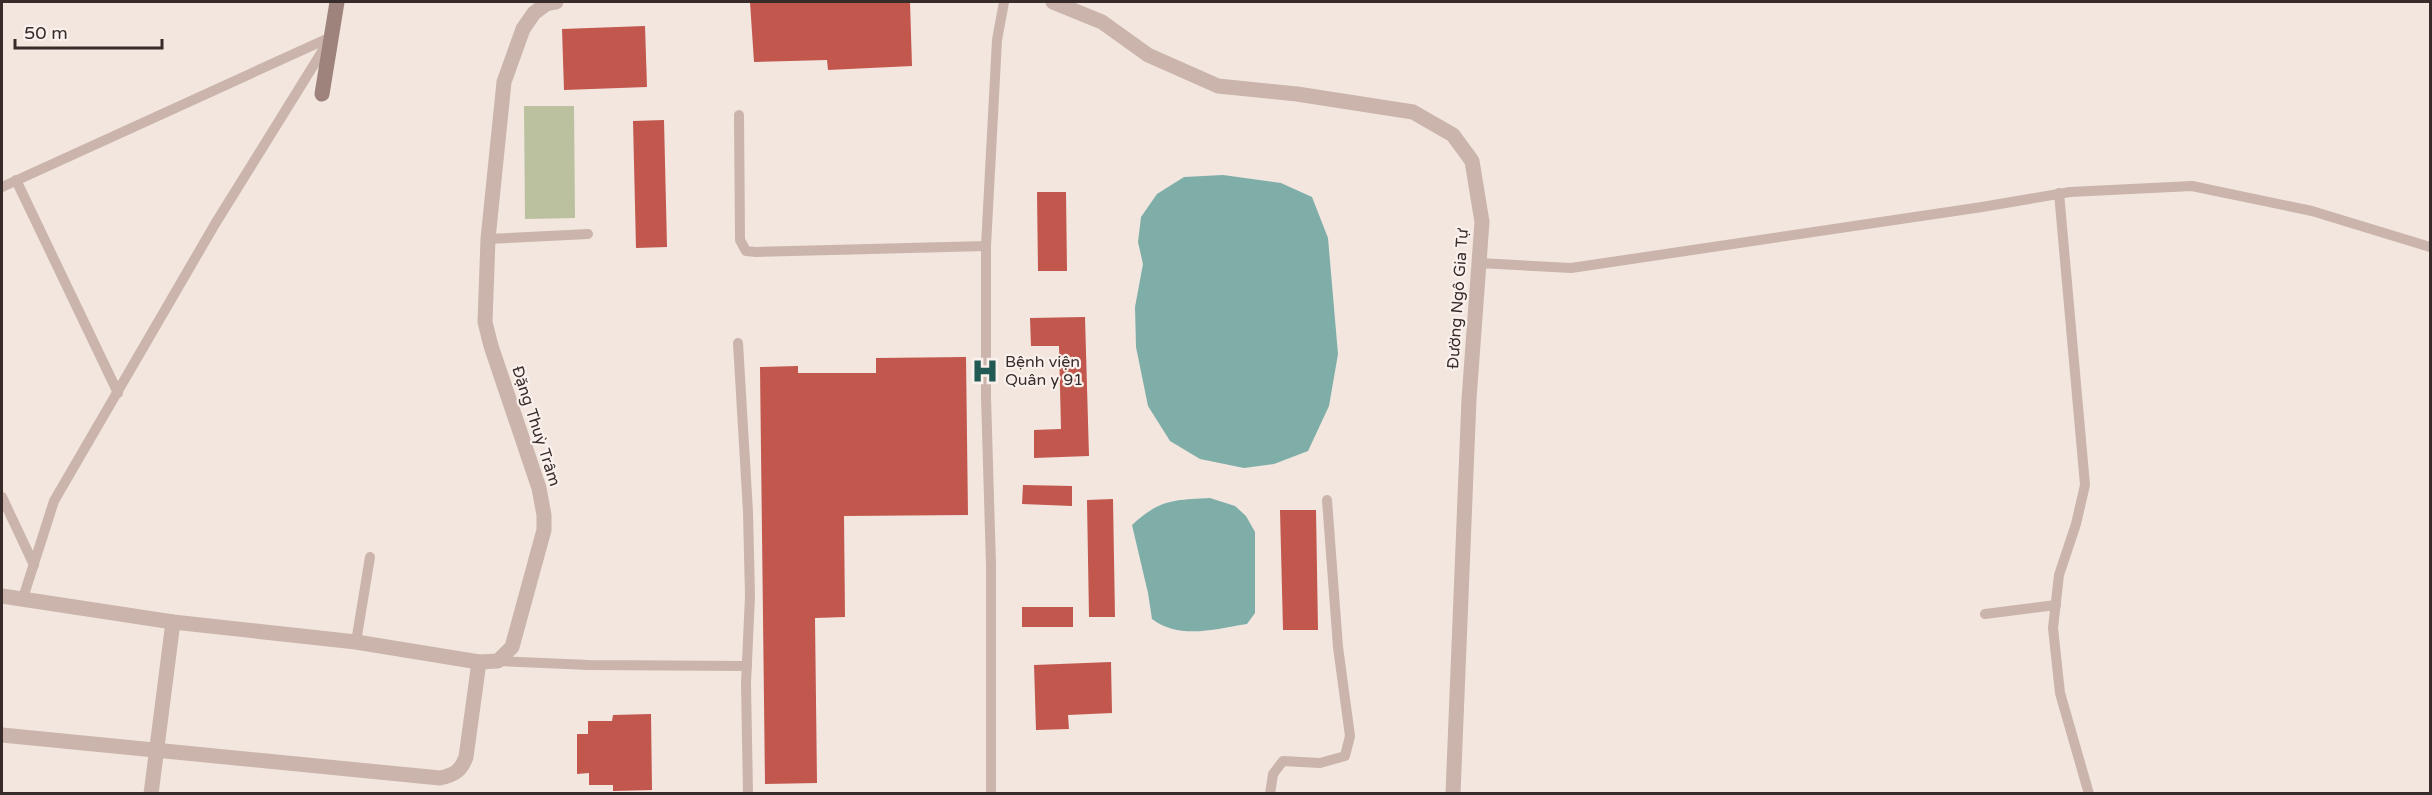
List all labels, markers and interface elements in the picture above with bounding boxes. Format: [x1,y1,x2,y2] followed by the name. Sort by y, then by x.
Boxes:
[15,12,162,50] scale bar
[24,22,68,44] text: 50 m
[1443,227,1473,370] street label: Đường Ngô Gia Tự
[1005,352,1083,390] place label: Bệnh viện Quân y 91
[970,356,1000,386] hospital icon: Bệnh viện Quân y 91
[507,363,565,489] street label: Đặng Thuỳ Trâm

